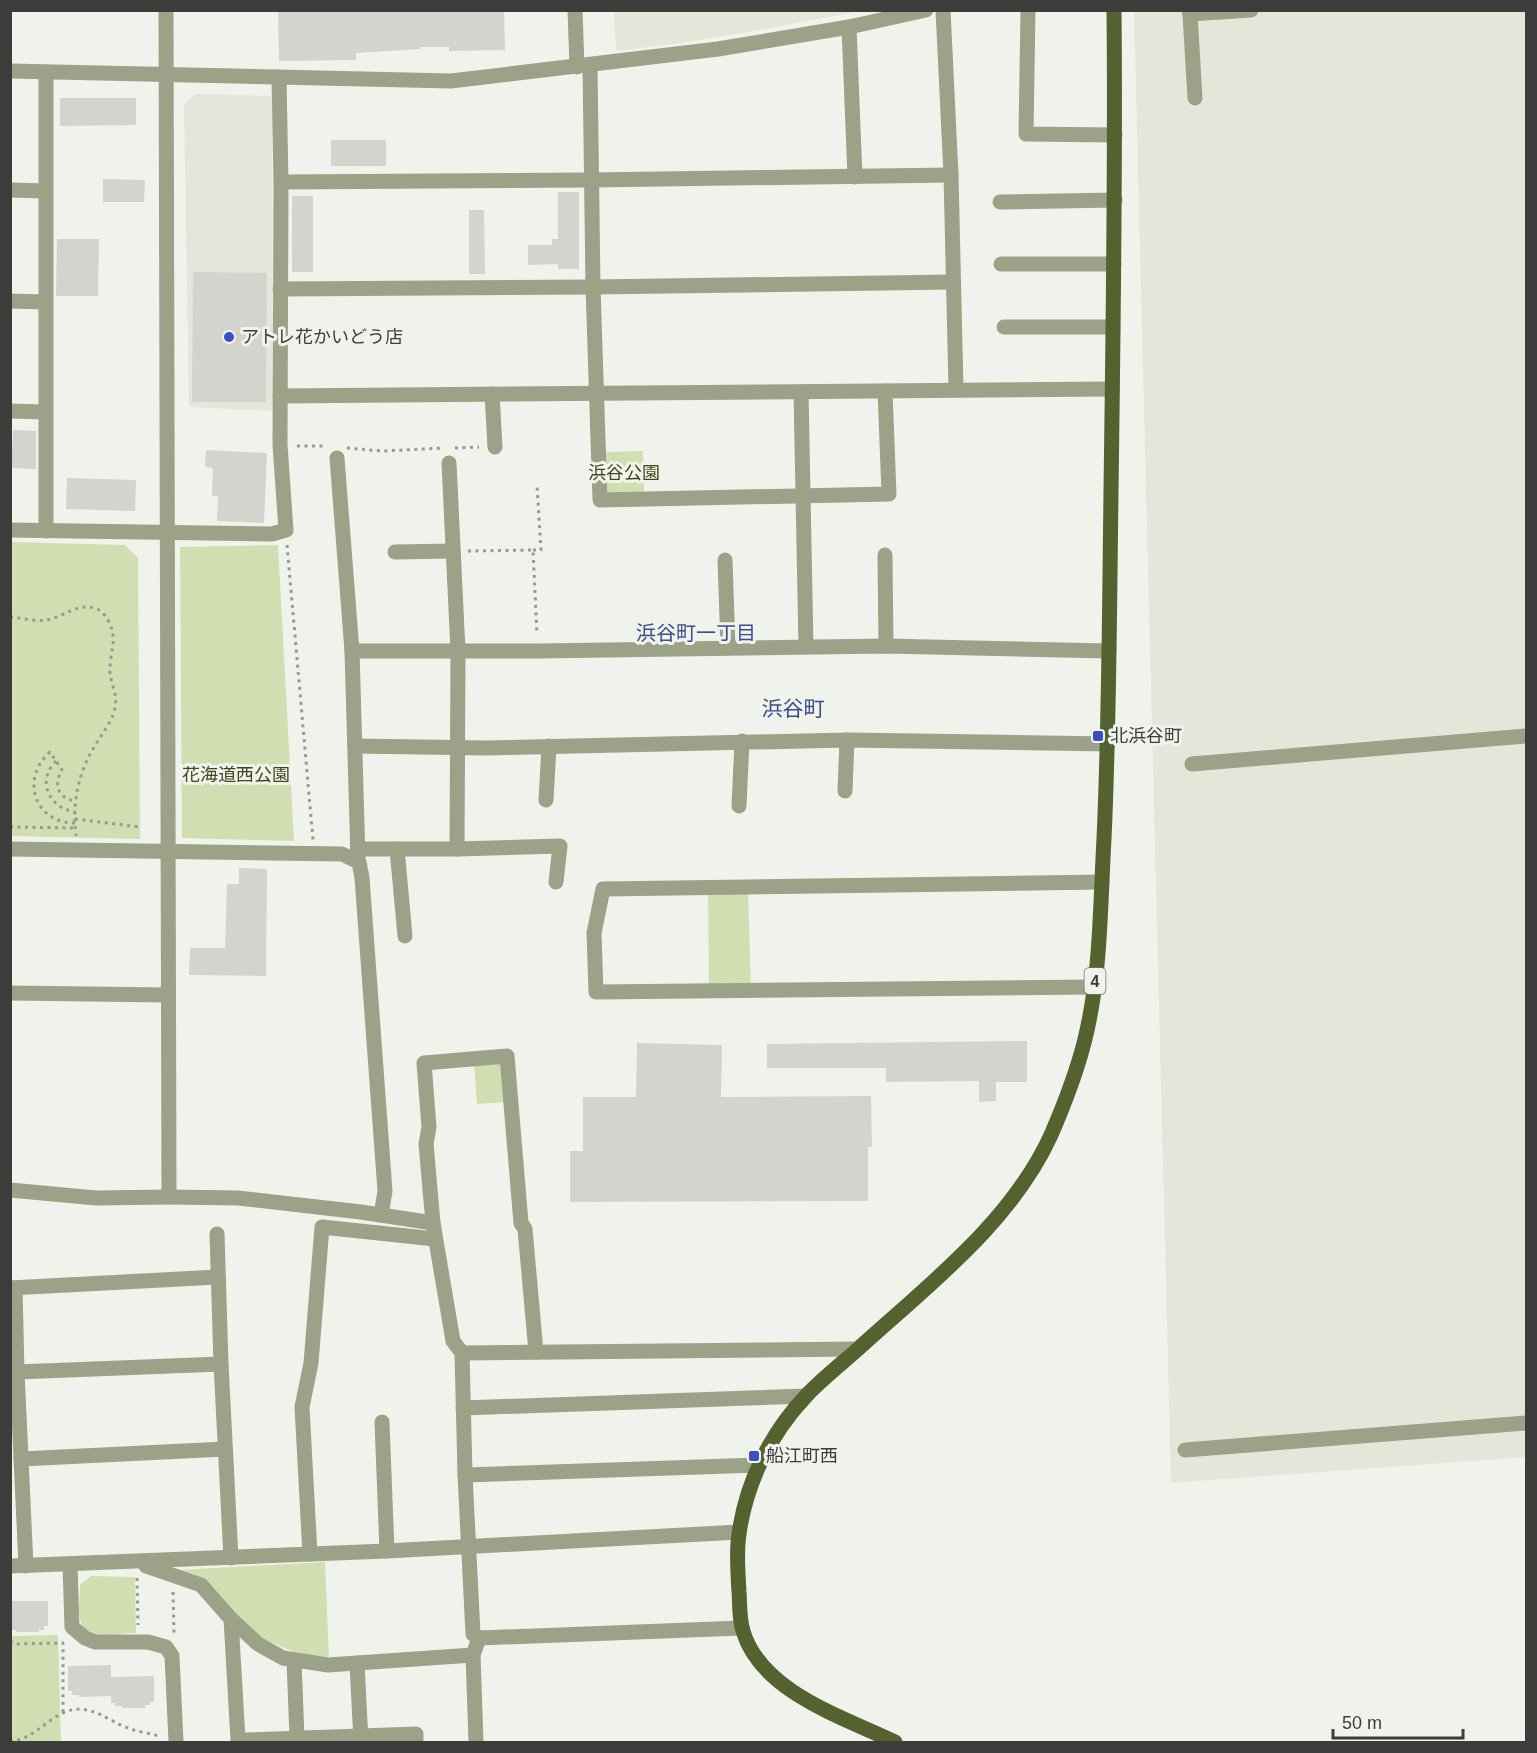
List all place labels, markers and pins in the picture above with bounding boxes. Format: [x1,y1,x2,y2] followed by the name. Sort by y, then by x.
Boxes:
[241,327,403,347] place label: アトレ花かいどう店
[222,330,236,344] marker: アトレ花かいどう店
[1110,726,1182,746] place label: 北浜谷町
[1091,729,1105,743] marker: 北浜谷町
[766,1446,838,1466] place label: 船江町西
[747,1449,761,1463] marker: 船江町西

